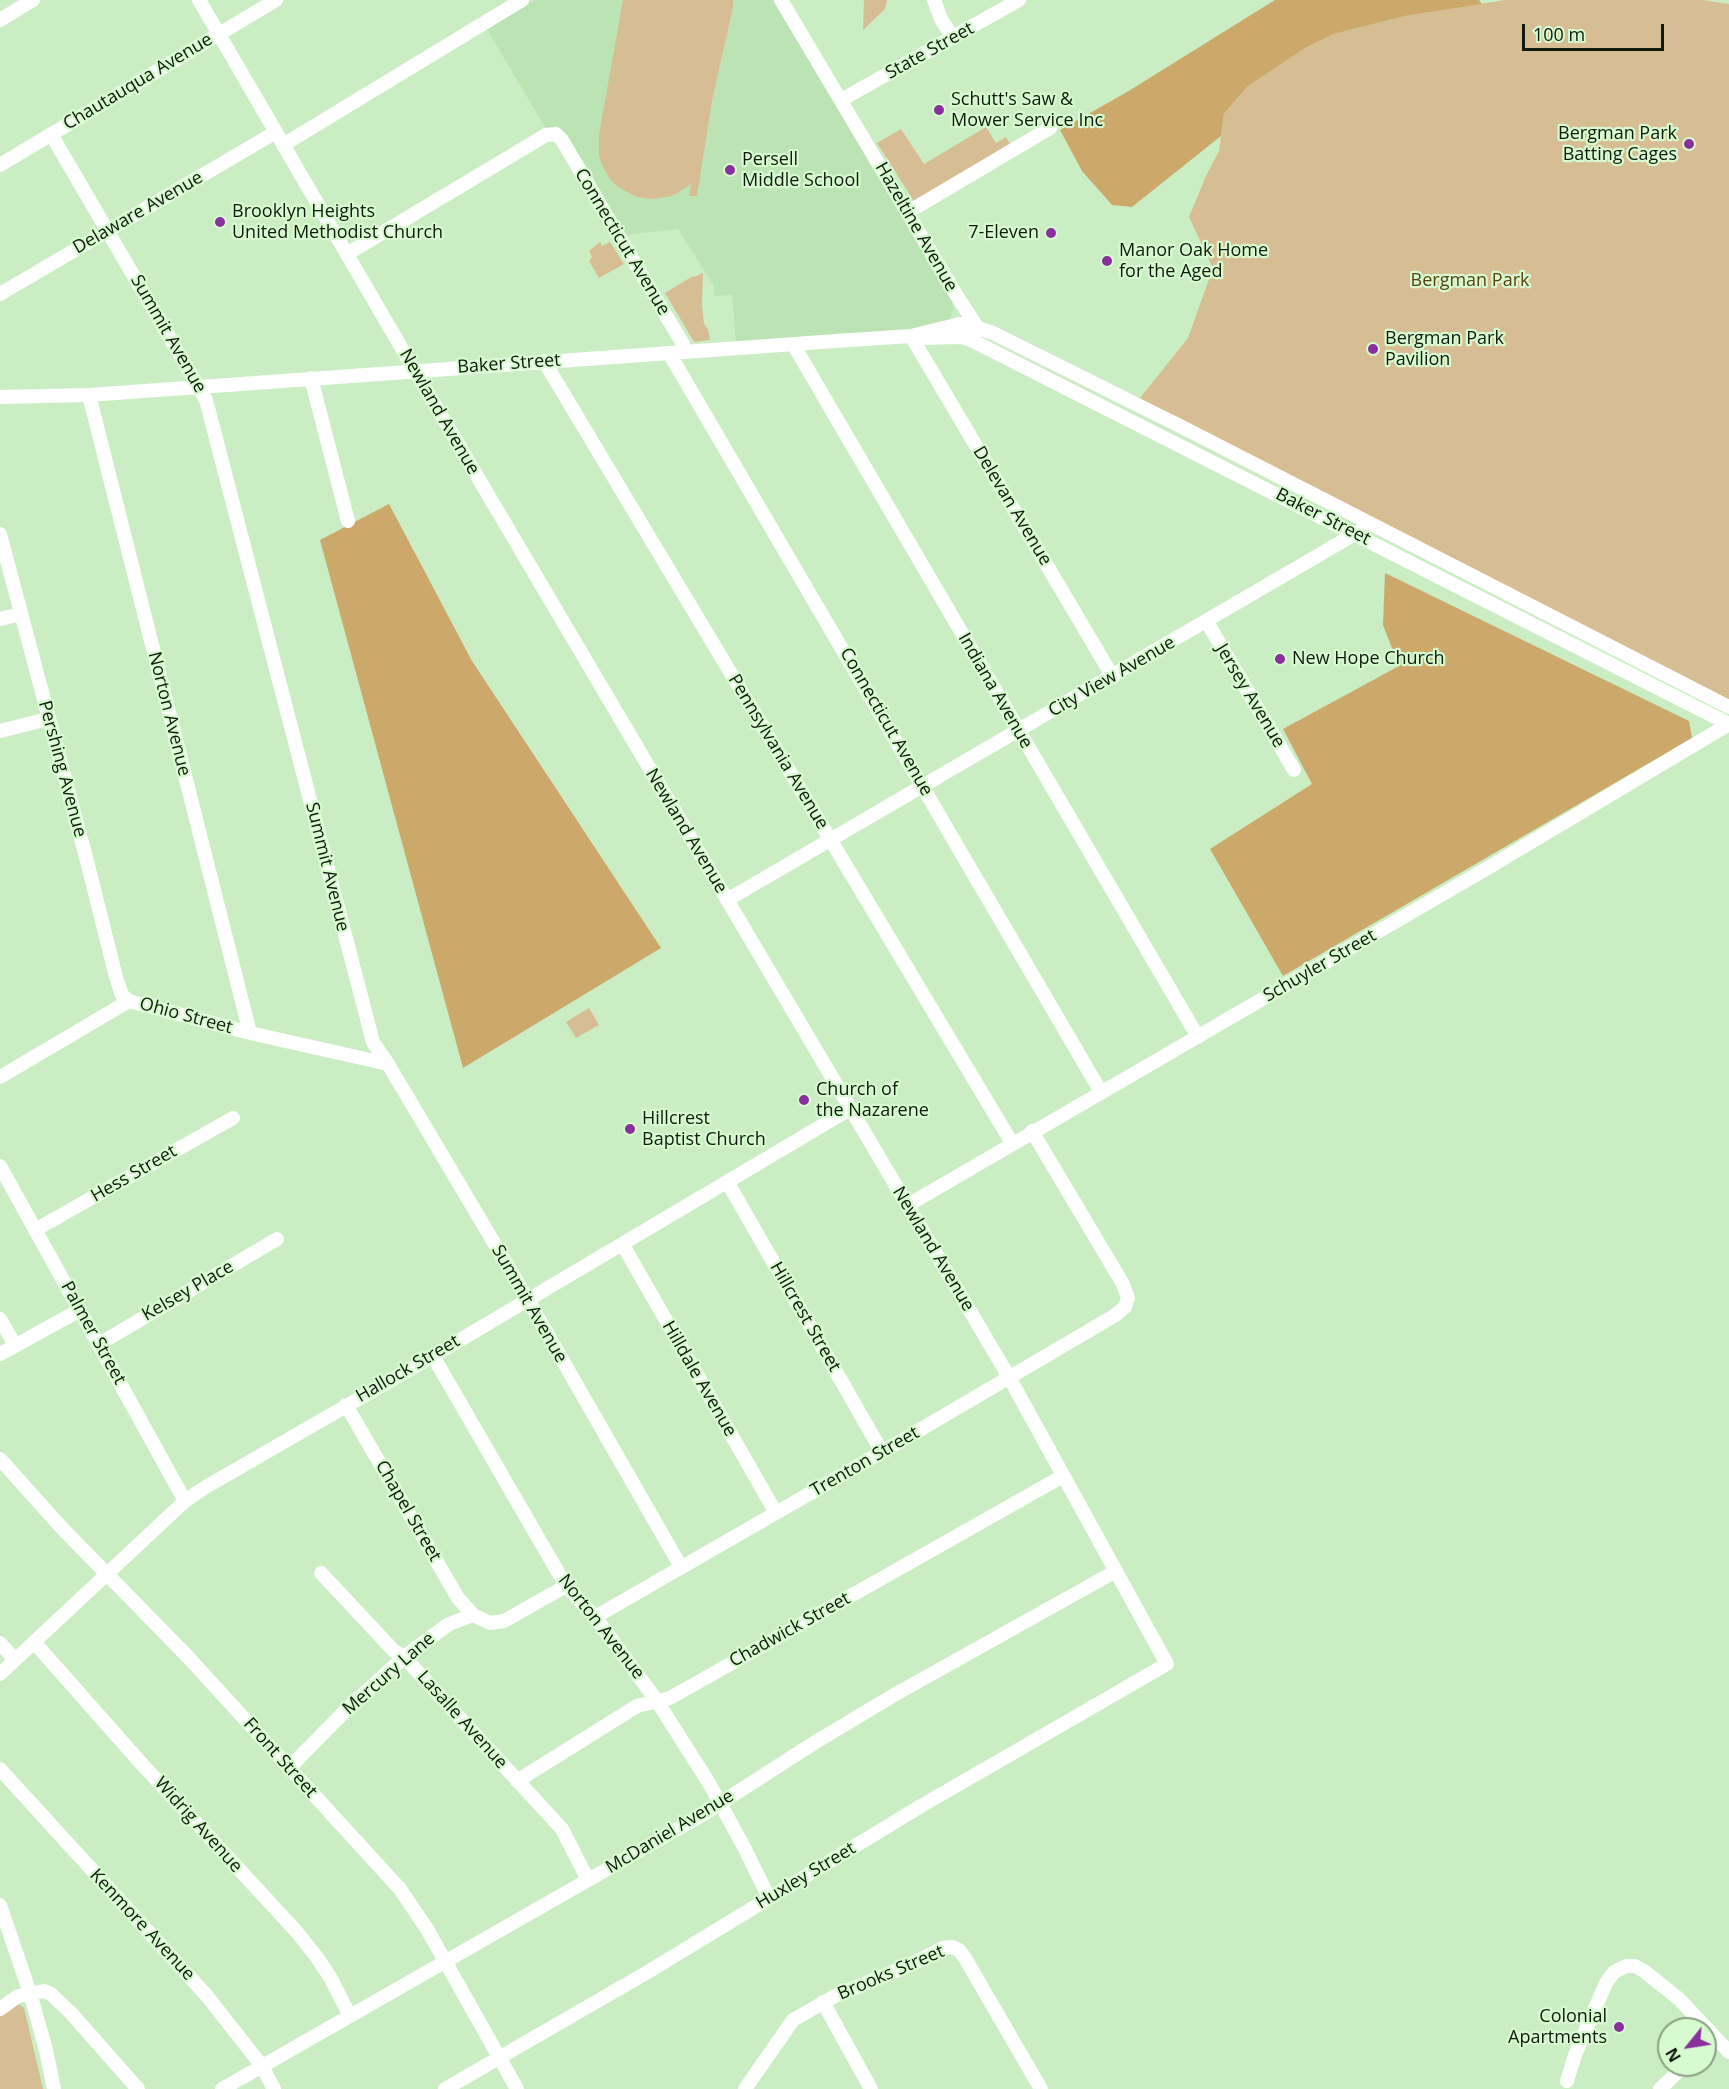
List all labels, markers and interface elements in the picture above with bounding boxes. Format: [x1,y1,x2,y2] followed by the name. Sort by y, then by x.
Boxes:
[1525,12,1668,50] scale bar
[882,18,978,84] street label: State Street
[1533,22,1585,46] text: 100 m
[59,29,217,135] street label: Chautauqua Avenue
[951,89,1103,132] place label: Schutt's Saw & Mower Service Inc
[932,103,946,117] marker: Schutt's Saw & Mower Service Inc
[1558,123,1677,166] place label: Bergman Park Batting Cages
[1682,137,1696,151] marker: Bergman Park Batting Cages
[742,149,860,192] place label: Persell Middle School
[870,158,962,296] street label: Hazeltine Avenue
[723,163,737,177] marker: Persell Middle School
[570,165,674,319] street label: Connecticut Avenue
[69,167,207,259] street label: Delaware Avenue
[232,201,443,244] place label: Brooklyn Heights United Methodist Church
[213,215,227,229] marker: Brooklyn Heights United Methodist Church
[968,222,1039,244] place label: 7-Eleven
[1044,226,1058,240] marker: 7-Eleven
[1119,240,1268,282] place label: Manor Oak Home for the Aged
[1100,254,1114,268] marker: Manor Oak Home for the Aged
[1411,270,1529,292] park label: Bergman Park
[126,271,210,397] street label: Summit Avenue
[1385,328,1504,370] place label: Bergman Park Pavilion
[1366,342,1380,356] marker: Bergman Park Pavilion
[394,345,484,479] street label: Newland Avenue
[457,350,561,378] street label: Baker Street
[968,442,1056,570] street label: Delevan Avenue
[1272,484,1374,550] street label: Baker Street
[953,629,1037,753] street label: Indiana Avenue
[1045,632,1179,722] street label: City View Avenue
[1211,640,1289,752] street label: Jersey Avenue
[835,644,937,800] street label: Connecticut Avenue
[1292,648,1445,670] place label: New Hope Church
[143,650,195,778] street label: Norton Avenue
[1273,652,1287,666] marker: New Hope Church
[723,671,833,833] street label: Pennsylvania Avenue
[33,698,91,840] street label: Pershing Avenue
[640,765,732,897] street label: Newland Avenue
[300,800,354,934] street label: Summit Avenue
[1260,925,1380,1007] street label: Schuyler Street
[137,993,235,1039] street label: Ohio Street
[816,1079,929,1122] place label: Church of the Nazarene
[797,1093,811,1107] marker: Church of the Nazarene
[642,1108,766,1150] place label: Hillcrest Baptist Church
[623,1122,637,1136] marker: Hillcrest Baptist Church
[87,1141,181,1207] street label: Hess Street
[887,1183,979,1315] street label: Newland Avenue
[487,1241,571,1367] street label: Summit Avenue
[138,1256,238,1326] street label: Kelsey Place
[765,1258,845,1376] street label: Hillcrest Street
[56,1278,130,1388] street label: Palmer Street
[657,1317,741,1441] street label: Hilldale Avenue
[352,1331,464,1407] street label: Hallock Street
[807,1422,923,1502] street label: Trenton Street
[370,1457,446,1565] street label: Chapel Street
[553,1570,649,1684] street label: Norton Avenue
[726,1588,854,1672] street label: Chadwick Street
[339,1628,439,1720] street label: Mercury Lane
[412,1667,512,1773] street label: Lasalle Avenue
[239,1714,321,1802] street label: Front Street
[149,1773,247,1877] street label: Widrig Avenue
[602,1785,738,1879] street label: McDaniel Avenue
[752,1838,860,1914] street label: Huxley Street
[85,1865,199,1985] street label: Kenmore Avenue
[834,1941,948,2005] street label: Brooks Street
[1508,2006,1607,2048] place label: Colonial Apartments
[1657,2017,1717,2077] north arrow
[1612,2020,1626,2034] marker: Colonial Apartments
[1660,2044,1686,2066] text: N

